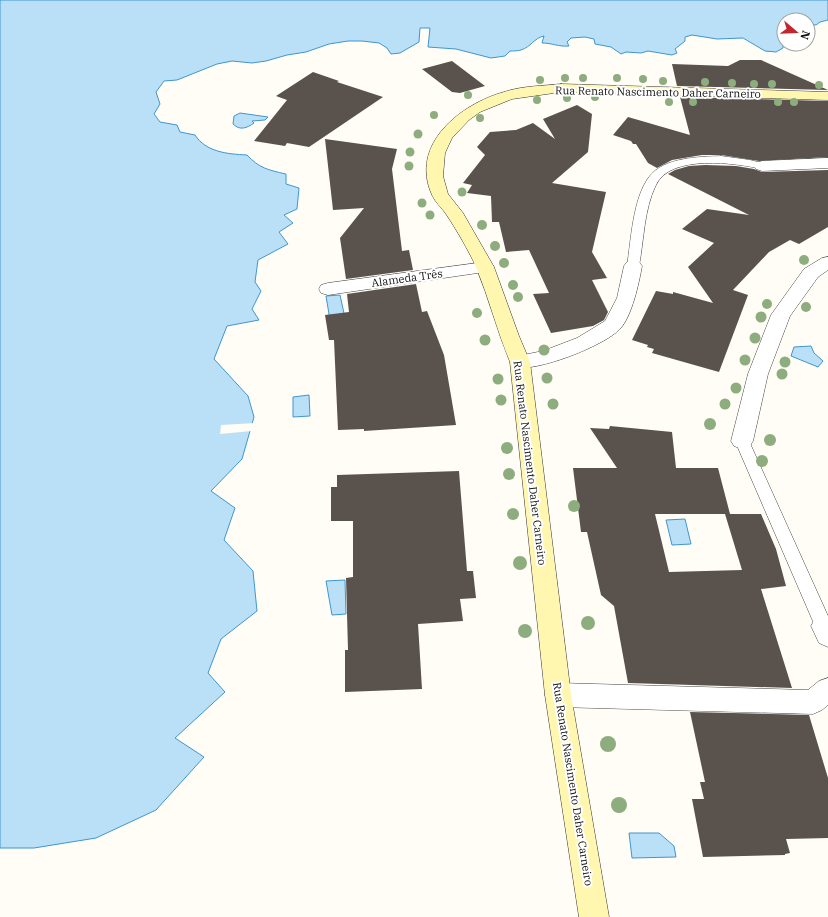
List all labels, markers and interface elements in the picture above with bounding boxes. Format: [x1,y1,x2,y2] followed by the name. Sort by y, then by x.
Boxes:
[776,12,816,52] north arrow
[797,29,813,42] text: N
[555,83,761,101] street label: Rua Renato Nascimento Daher Carneiro
[371,266,443,290] street label: Alameda Três
[511,360,549,566] street label: Rua Renato Nascimento Daher Carneiro
[550,681,596,887] street label: Rua Renato Nascimento Daher Carneiro

